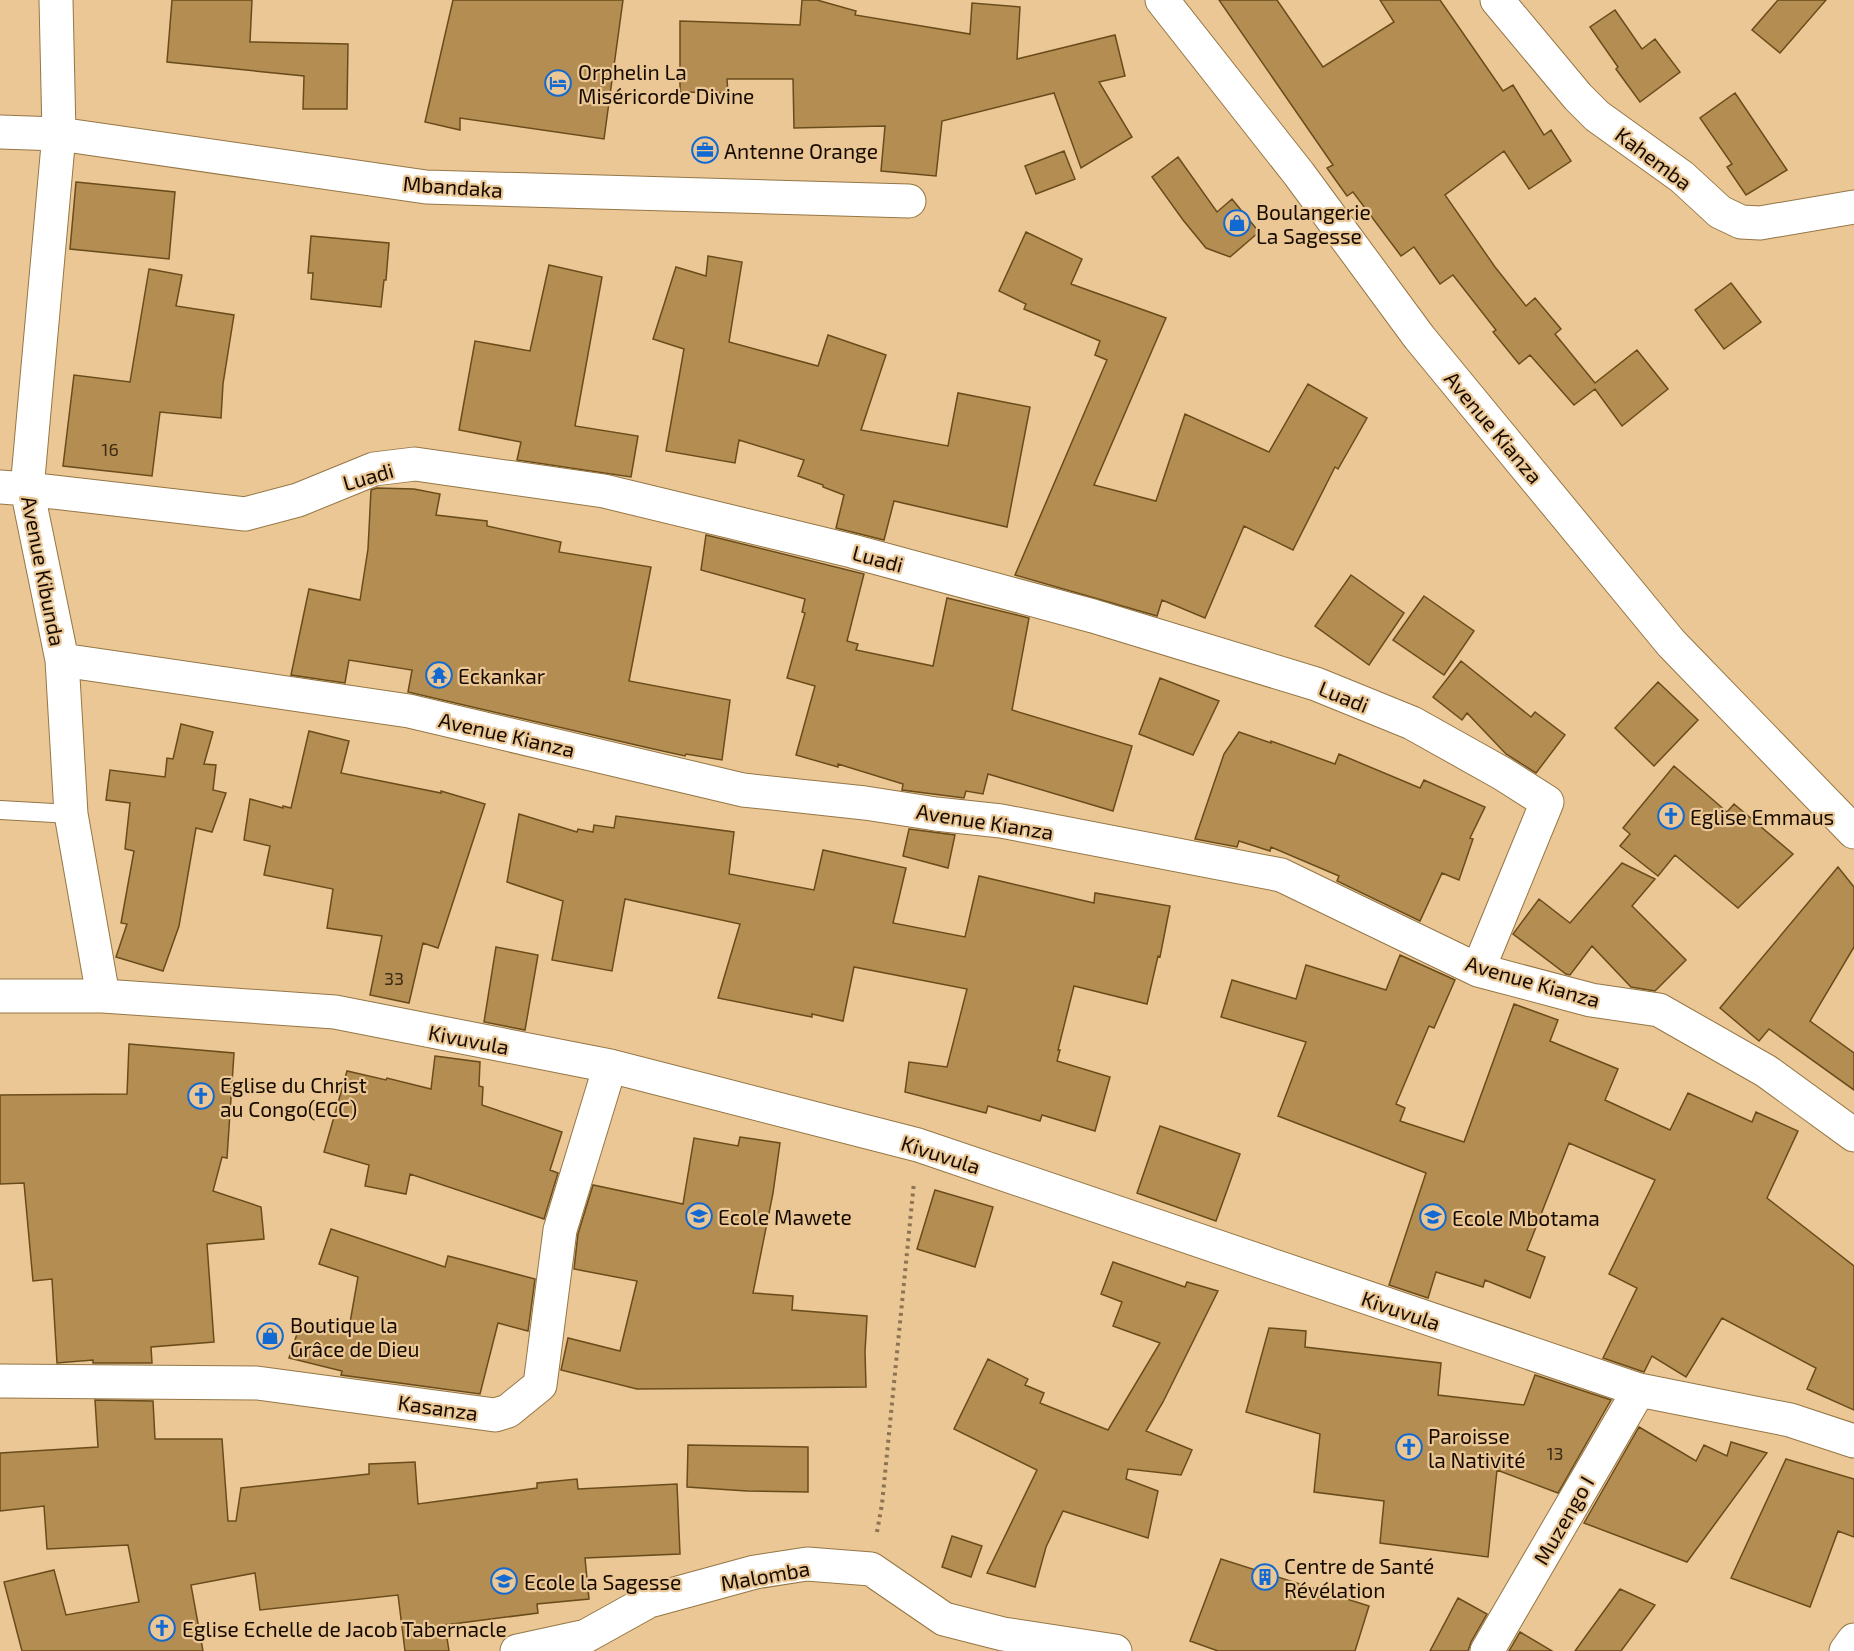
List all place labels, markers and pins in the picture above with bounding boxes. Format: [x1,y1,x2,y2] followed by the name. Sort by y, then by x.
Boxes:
[578,59,754,108] place label: Orphelin La Miséricorde Divine
[543,68,573,98] hotel icon: Orphelin La Miséricorde Divine
[690,135,720,165] office icon: Antenne Orange
[724,138,878,163] place label: Antenne Orange
[1256,199,1371,248] place label: Boulangerie La Sagesse
[1222,208,1252,238] shop icon: Boulangerie La Sagesse
[424,660,454,690] temple icon: Eckankar
[458,663,546,688] place label: Eckankar
[1656,801,1686,831] church icon: Eglise Emmaus
[1690,804,1834,829] place label: Eglise Emmaus
[220,1072,367,1121] place label: Eglise du Christ au Congo(ECC)
[186,1081,216,1111] church icon: Eglise du Christ au Congo(ECC)
[684,1201,714,1231] school or university icon: Ecole Mawete
[1418,1202,1448,1232] school or university icon: Ecole Mbotama
[718,1204,852,1229] place label: Ecole Mawete
[1452,1205,1600,1230] place label: Ecole Mbotama
[290,1312,420,1361] place label: Boutique la Grâce de Dieu
[255,1321,285,1351] shop icon: Boutique la Grâce de Dieu
[1428,1423,1526,1472] place label: Paroisse la Nativité
[1394,1432,1424,1462] church icon: Paroisse la Nativité
[1284,1553,1434,1602] place label: Centre de Santé Révélation
[1250,1562,1280,1592] building icon: Centre de Santé Révélation
[489,1566,519,1596] school or university icon: Ecole la Sagesse
[524,1569,681,1594] place label: Ecole la Sagesse
[147,1613,177,1643] church icon: Eglise Echelle de Jacob Tabernacle
[182,1616,507,1641] place label: Eglise Echelle de Jacob Tabernacle

